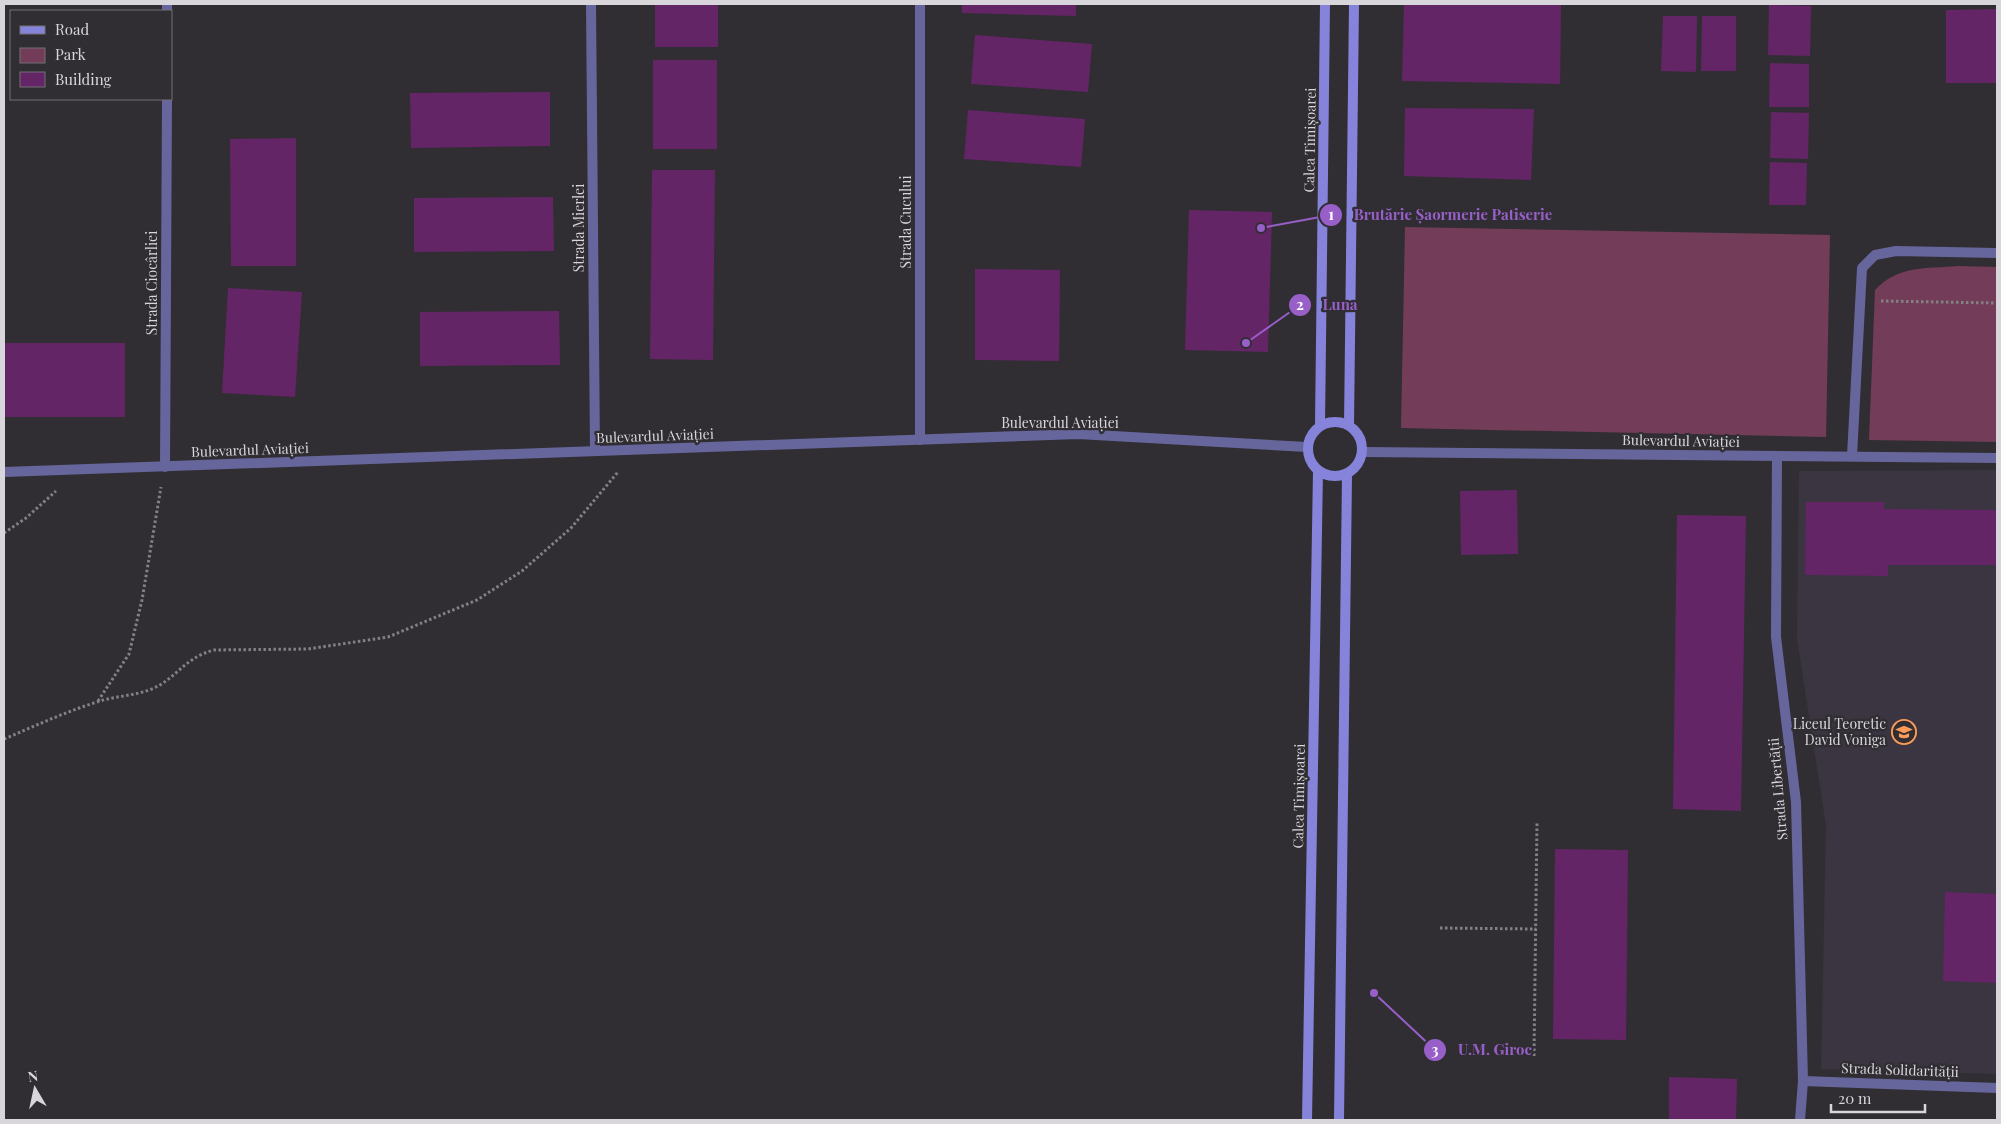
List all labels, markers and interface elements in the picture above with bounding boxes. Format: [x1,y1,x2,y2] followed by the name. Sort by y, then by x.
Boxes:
[10,10,172,100] legend
[55,19,89,39] text: Road
[55,44,87,64] text: Park
[55,69,112,89] text: Building
[1299,87,1320,193] street label: Calea Timișoarei
[896,175,915,269] street label: Strada Cucului
[569,184,588,272] street label: Strada Mierlei
[1318,200,1562,230] callout: Brutărie Șaormerie Patiserie
[1328,204,1334,224] text: 1
[1354,204,1553,224] text: Brutărie Șaormerie Patiserie
[142,231,161,335] street label: Strada Ciocârliei
[1288,290,1368,320] callout: Luna
[1296,294,1304,314] text: 2
[1322,294,1358,314] text: Luna
[1001,413,1119,432] street label: Bulevardul Aviației
[596,424,714,447] street label: Bulevardul Aviației
[1622,430,1740,451] street label: Bulevardul Aviației
[191,438,309,461] street label: Bulevardul Aviației
[1793,714,1886,749] place label: Liceul Teoretic David Voniga
[1891,719,1917,745] school or university icon: Liceul Teoretic David Voniga
[1764,737,1791,841] street label: Strada Libertății
[1288,743,1309,849] street label: Calea Timișoarei
[1423,1035,1542,1065] callout: U.M. Giroc
[1431,1039,1439,1059] text: 3
[1458,1039,1533,1059] text: U.M. Giroc
[1841,1058,1959,1081] street label: Strada Solidarității
[10,1064,60,1114] north arrow
[26,1065,39,1086] text: N
[1831,1082,1925,1114] scale bar
[1838,1088,1872,1108] text: 20 m

